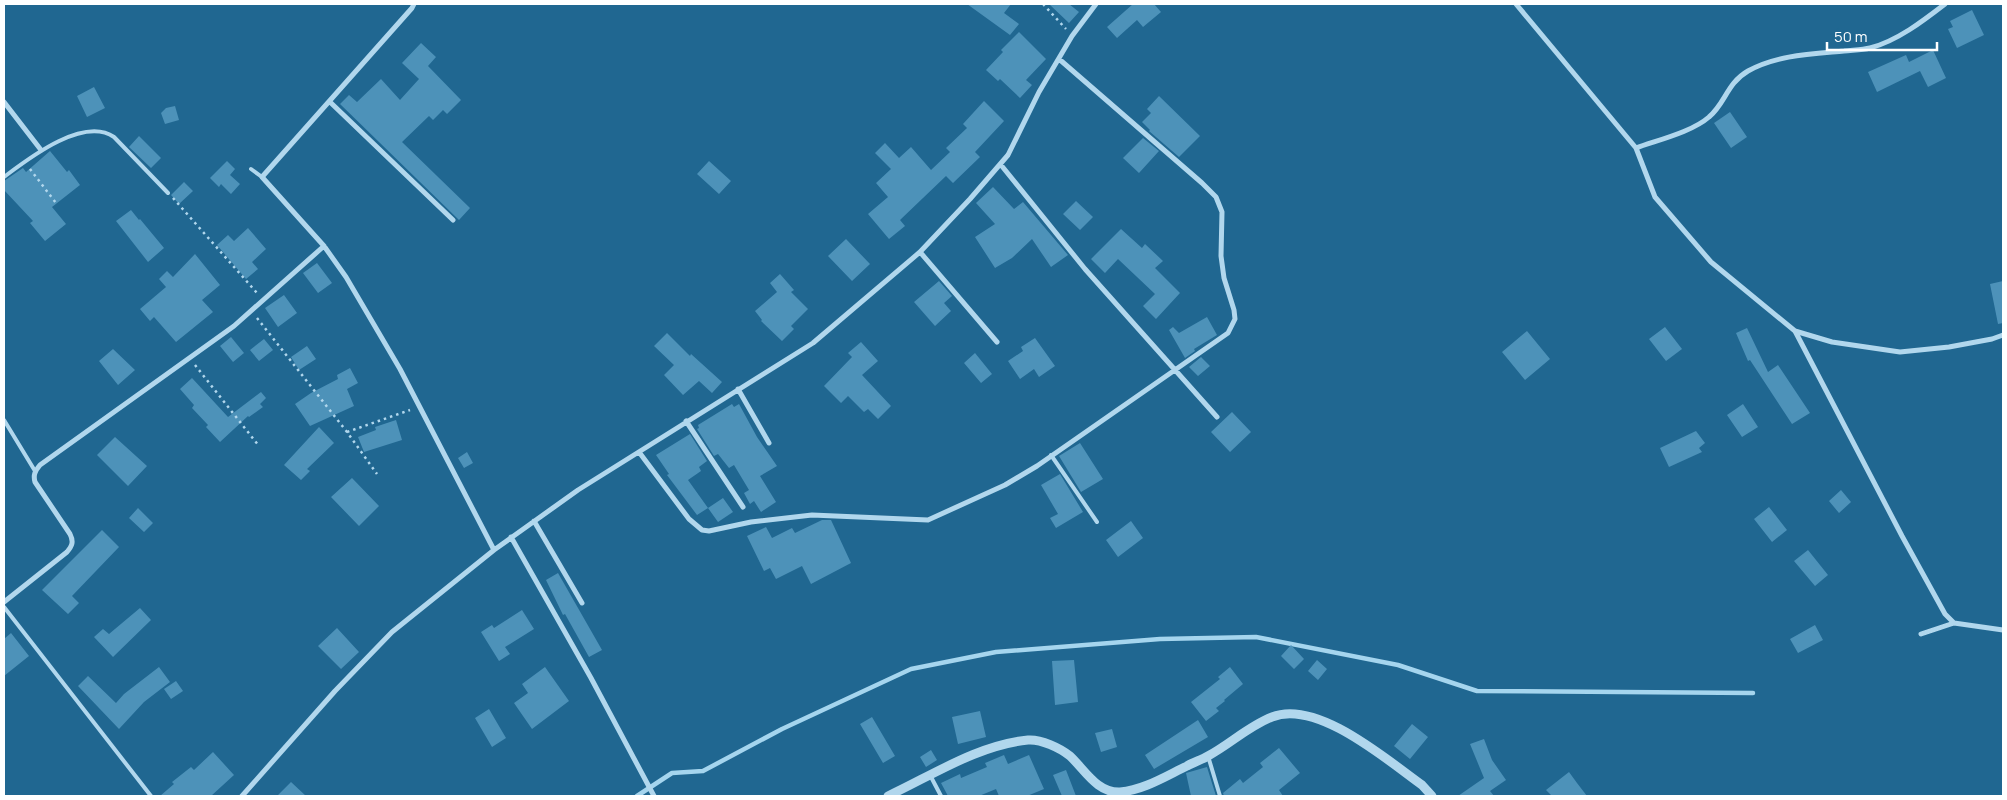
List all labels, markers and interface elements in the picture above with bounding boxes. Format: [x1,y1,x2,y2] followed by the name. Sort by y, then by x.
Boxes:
[1827,20,1937,52] scale bar
[1834,26,1868,47] text: 50 m

